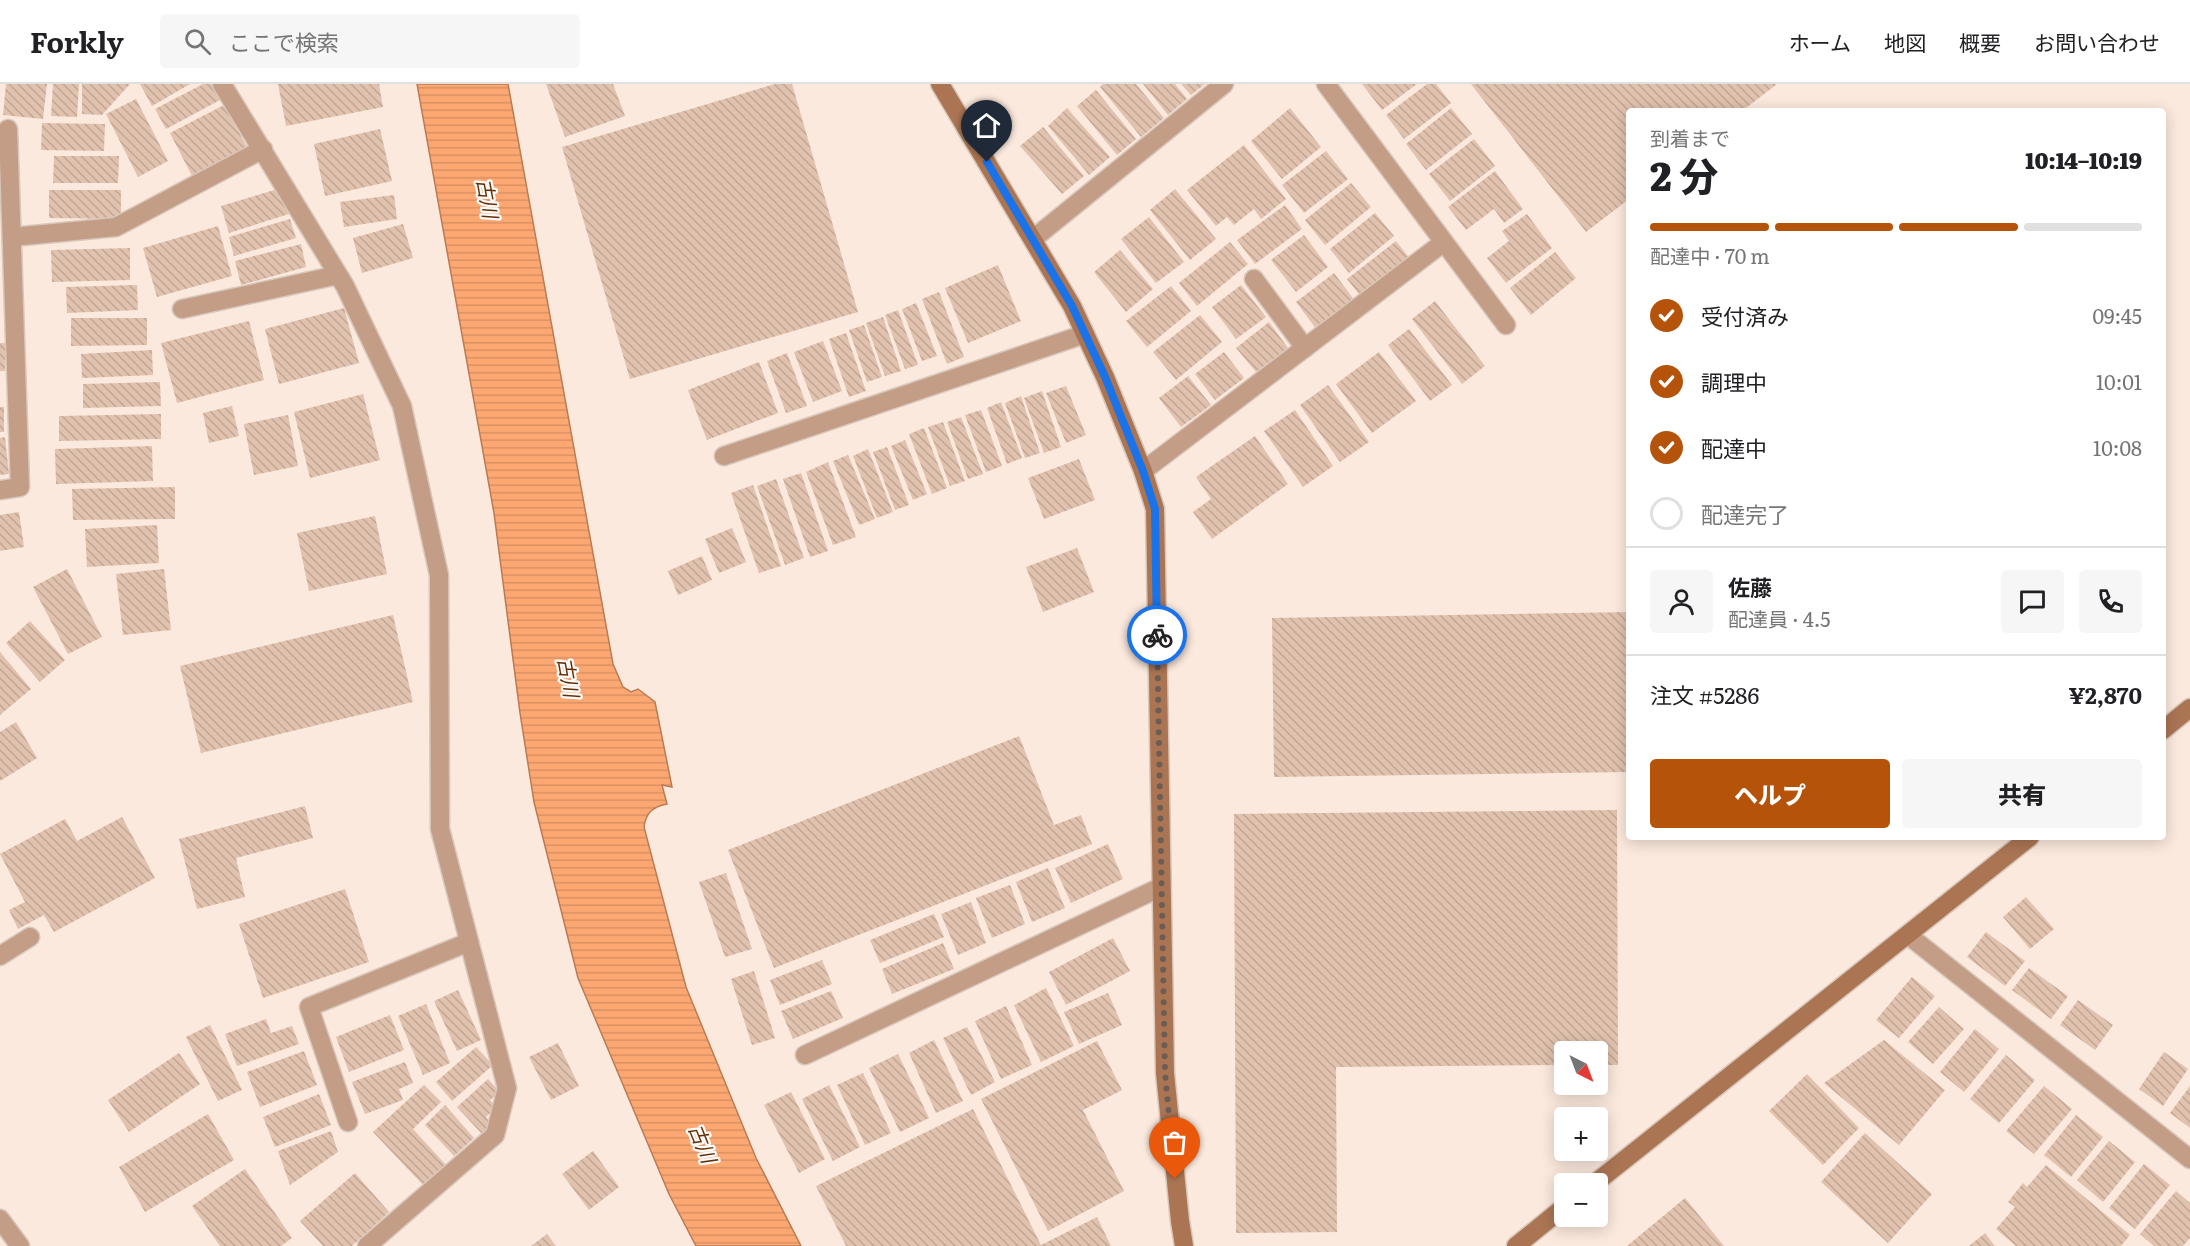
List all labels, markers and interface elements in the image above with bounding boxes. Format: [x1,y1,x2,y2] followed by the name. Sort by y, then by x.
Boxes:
[160,14,580,68] search box
[30,20,124,62] text: Forkly
[181,25,214,58] icon: search
[229,25,339,58] text: ここで検索
[1789,26,1851,57] text: ホーム
[1884,26,1926,57] text: 地図
[1959,26,2001,57] text: 概要
[2034,26,2160,57] text: お問い合わせ
[961,100,1012,162] pin
[970,109,1003,142] icon: home
[1650,122,1730,152] text: 到着まで
[2025,143,2142,176] text: 10:14–10:19
[1650,145,1718,203] text: 2 分
[471,176,508,222] water label: 古川
[1650,240,1770,270] text: 配達中 · 70 m
[1650,299,1683,332] icon: check
[1701,299,1789,332] text: 受付済み
[2093,300,2142,330] text: 09:45
[1650,365,1683,398] icon: check
[1701,365,1767,398] text: 調理中
[2096,366,2142,396] text: 10:01
[1650,431,1683,464] icon: check
[1701,431,1767,464] text: 配達中
[2093,432,2142,462] text: 10:08
[1701,497,1789,530] text: 配達完了
[1650,570,1713,633] button: person
[1728,570,1772,603] text: 佐藤
[2001,570,2064,633] button: chat
[2079,570,2142,633] button: phone
[1728,603,1831,633] text: 配達員 · 4.5
[1127,605,1187,665] courier
[1141,619,1174,652] icon: bike
[552,655,589,701] water label: 古川
[1650,678,1759,711] text: 注文 #5286
[2069,678,2142,711] text: ¥2,870
[1650,759,1890,828] button: ヘルプ
[1902,759,2142,828] button: 共有
[1554,1041,1608,1095] north arrow
[1554,1041,1608,1227] map controls
[1554,1107,1608,1161] button: +
[1149,1117,1200,1179] pin
[683,1119,726,1169] water label: 古川
[1158,1126,1191,1159] icon: bag
[1554,1173,1608,1227] button: −

